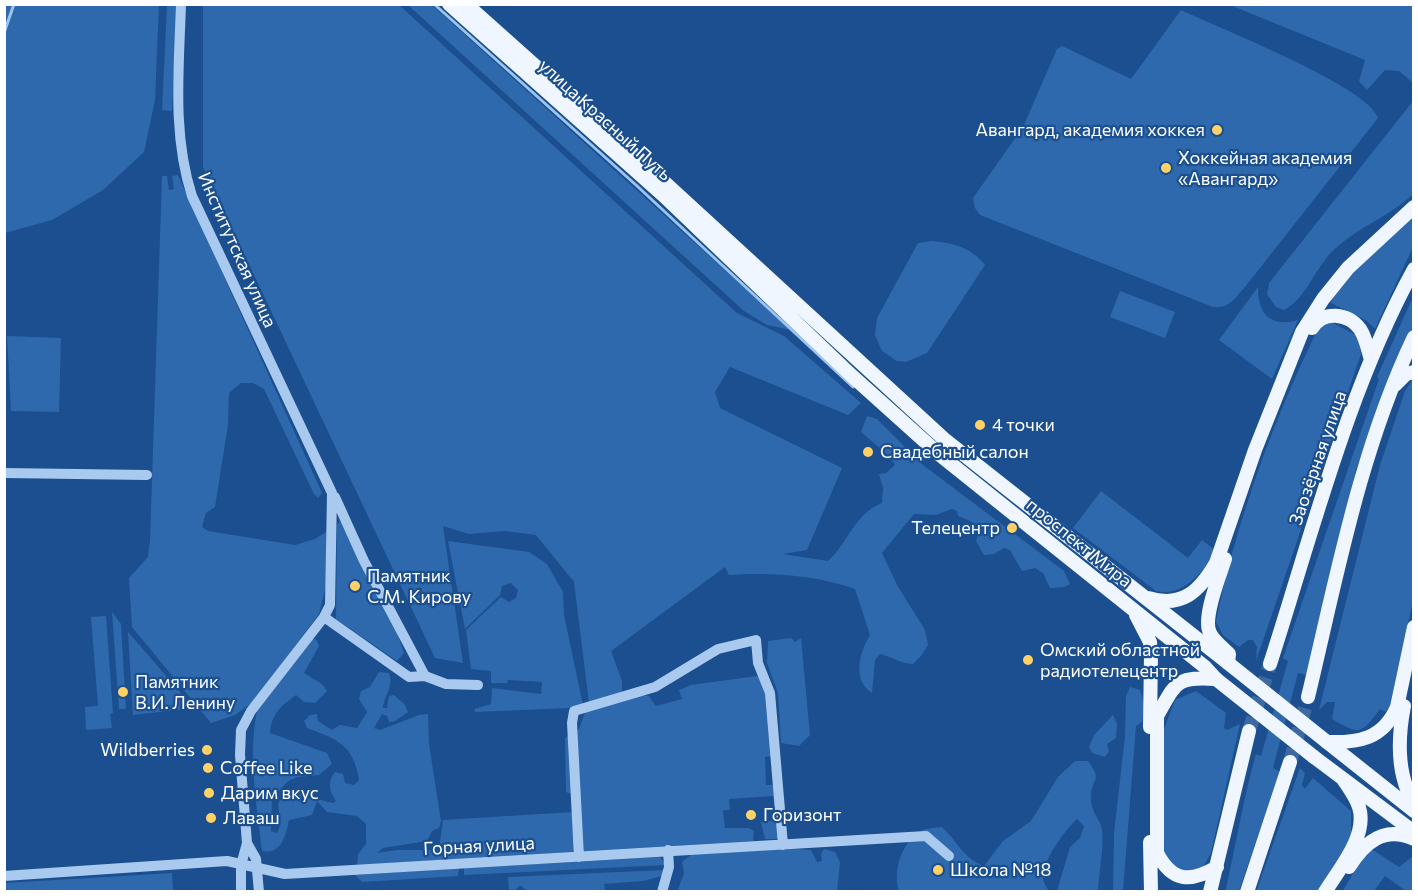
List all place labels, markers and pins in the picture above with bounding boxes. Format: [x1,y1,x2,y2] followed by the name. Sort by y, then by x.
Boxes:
[975,119,1205,141] place label: Авангард, академия хоккея
[1210,123,1224,137] marker: Авангард, академия хоккея
[1178,147,1352,190] place label: Хоккейная академия «Авангард»
[1159,161,1173,175] marker: Хоккейная академия «Авангард»
[992,414,1055,436] place label: 4 точки
[973,418,987,432] marker: 4 точки
[880,441,1029,463] place label: Свадебный салон
[861,445,875,459] marker: Свадебный салон
[911,517,1000,539] place label: Телецентр
[1005,521,1019,535] marker: Телецентр
[367,565,471,608] place label: Памятник С.М. Кирову
[348,579,362,593] marker: Памятник С.М. Кирову
[1040,639,1200,682] place label: Омский областной радиотелецентр
[1021,653,1035,667] marker: Омский областной радиотелецентр
[135,671,235,714] place label: Памятник В.И. Ленину
[116,685,130,699] marker: Памятник В.И. Ленину
[100,739,195,761] place label: Wildberries
[200,743,214,757] marker: Wildberries
[220,757,313,779] place label: Coffee Like
[201,761,215,775] marker: Coffee Like
[221,782,319,804] place label: Дарим вкус
[202,786,216,800] marker: Дарим вкус
[763,804,842,826] place label: Горизонт
[223,807,280,829] place label: Лаваш
[744,808,758,822] marker: Горизонт
[204,811,218,825] marker: Лаваш
[950,859,1052,881] place label: Школа №18
[931,863,945,877] marker: Школа №18

